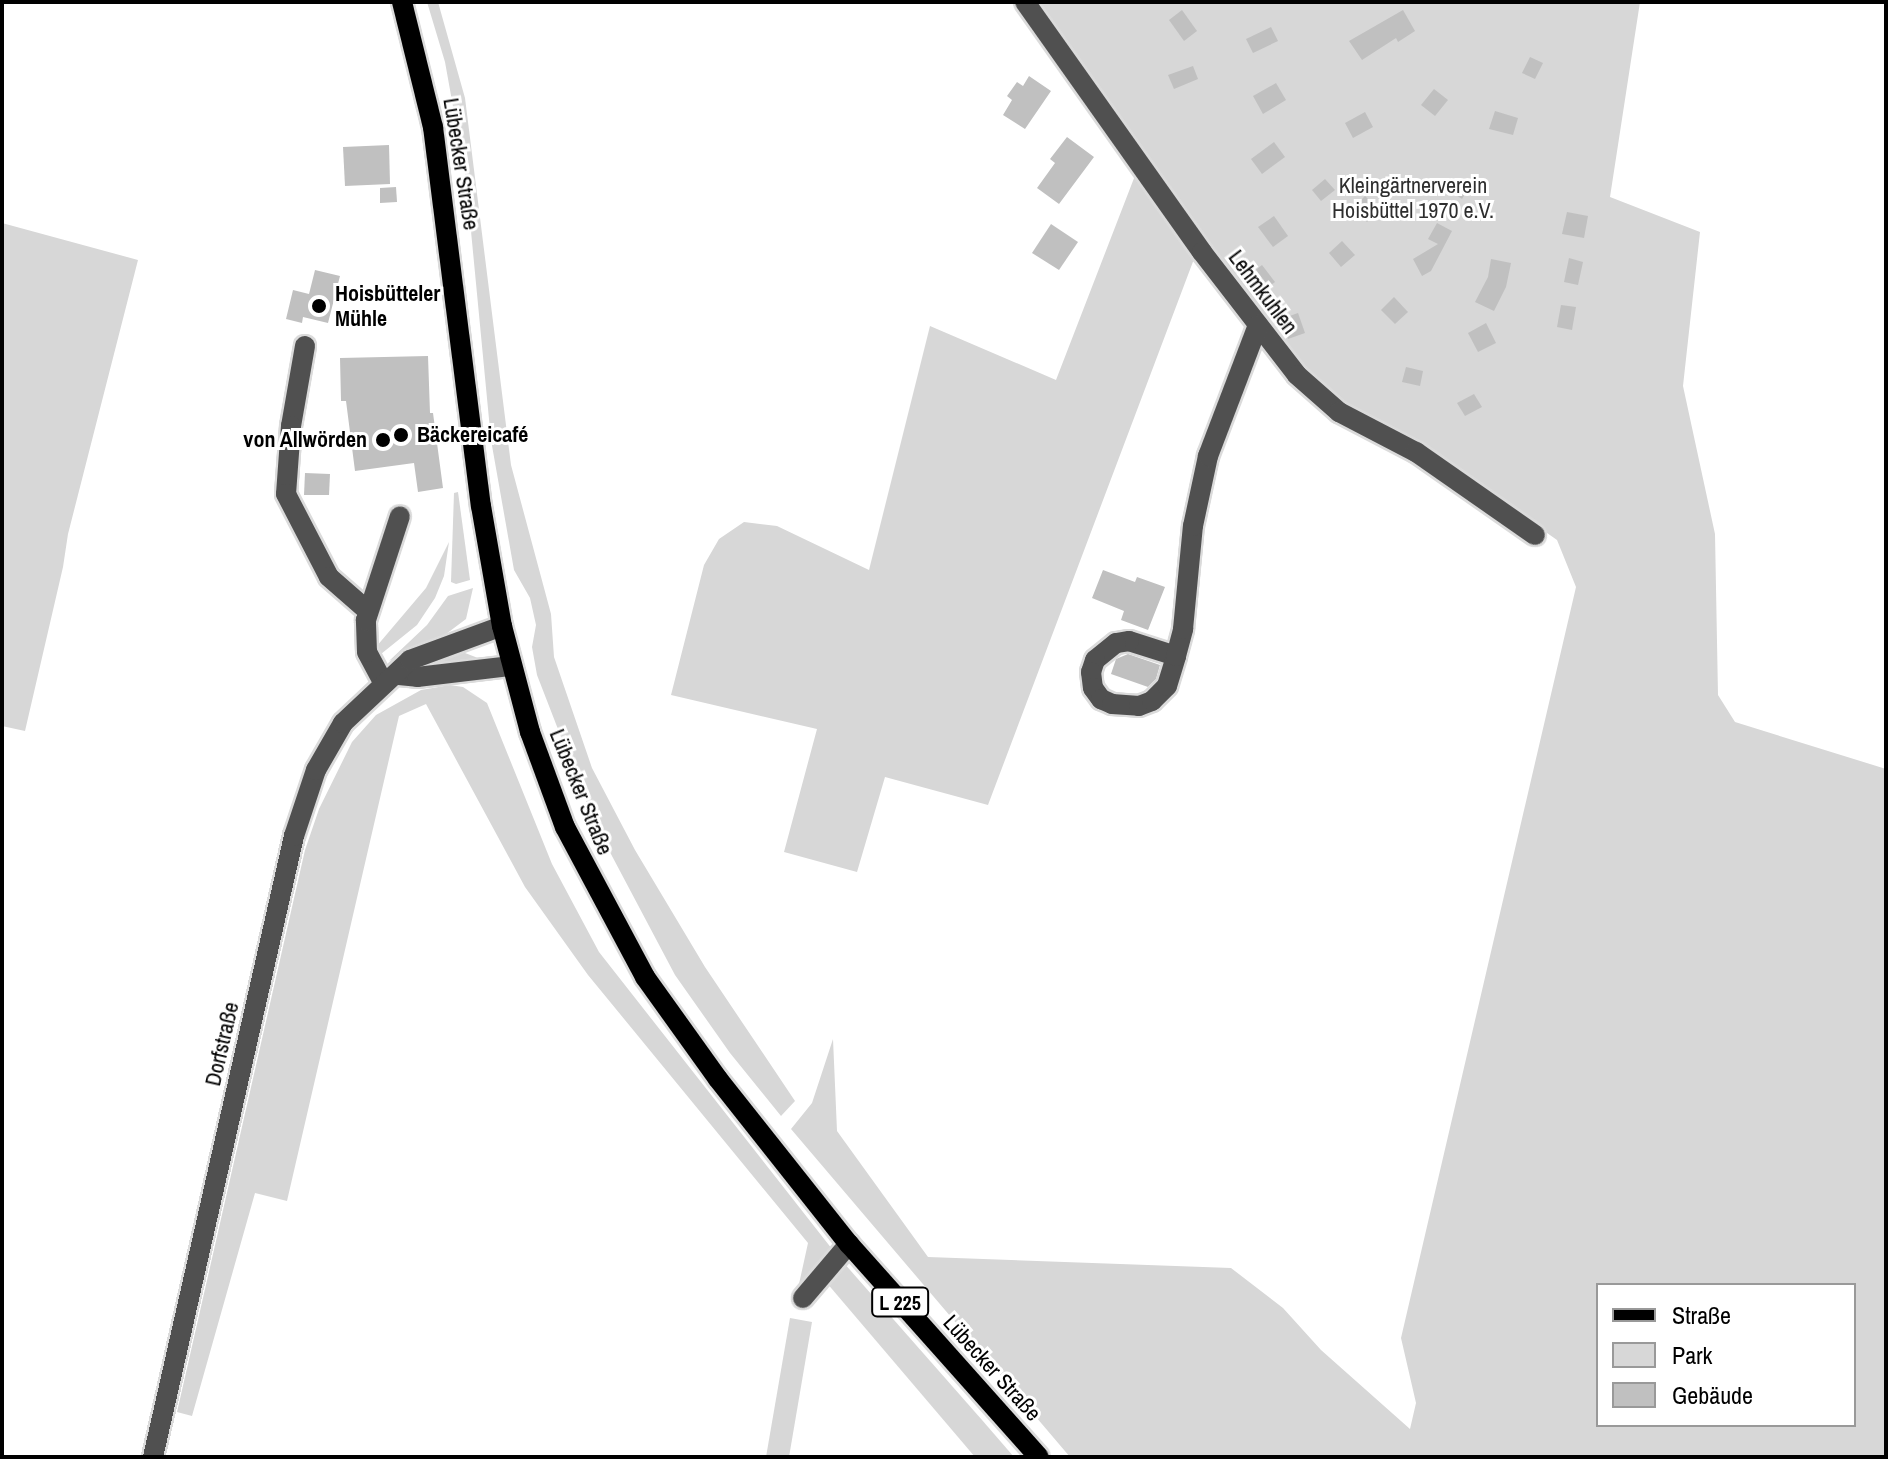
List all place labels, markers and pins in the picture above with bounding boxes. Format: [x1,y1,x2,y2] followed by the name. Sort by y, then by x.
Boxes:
[335,280,440,332] place label: Hoisbütteler Mühle
[310,297,328,315] marker: Hoisbütteler Mühle
[417,422,528,448] place label: Bäckereicafé
[392,426,410,444] marker: Bäckereicafé
[243,427,367,453] place label: von Allwörden
[374,431,392,449] marker: von Allwörden

